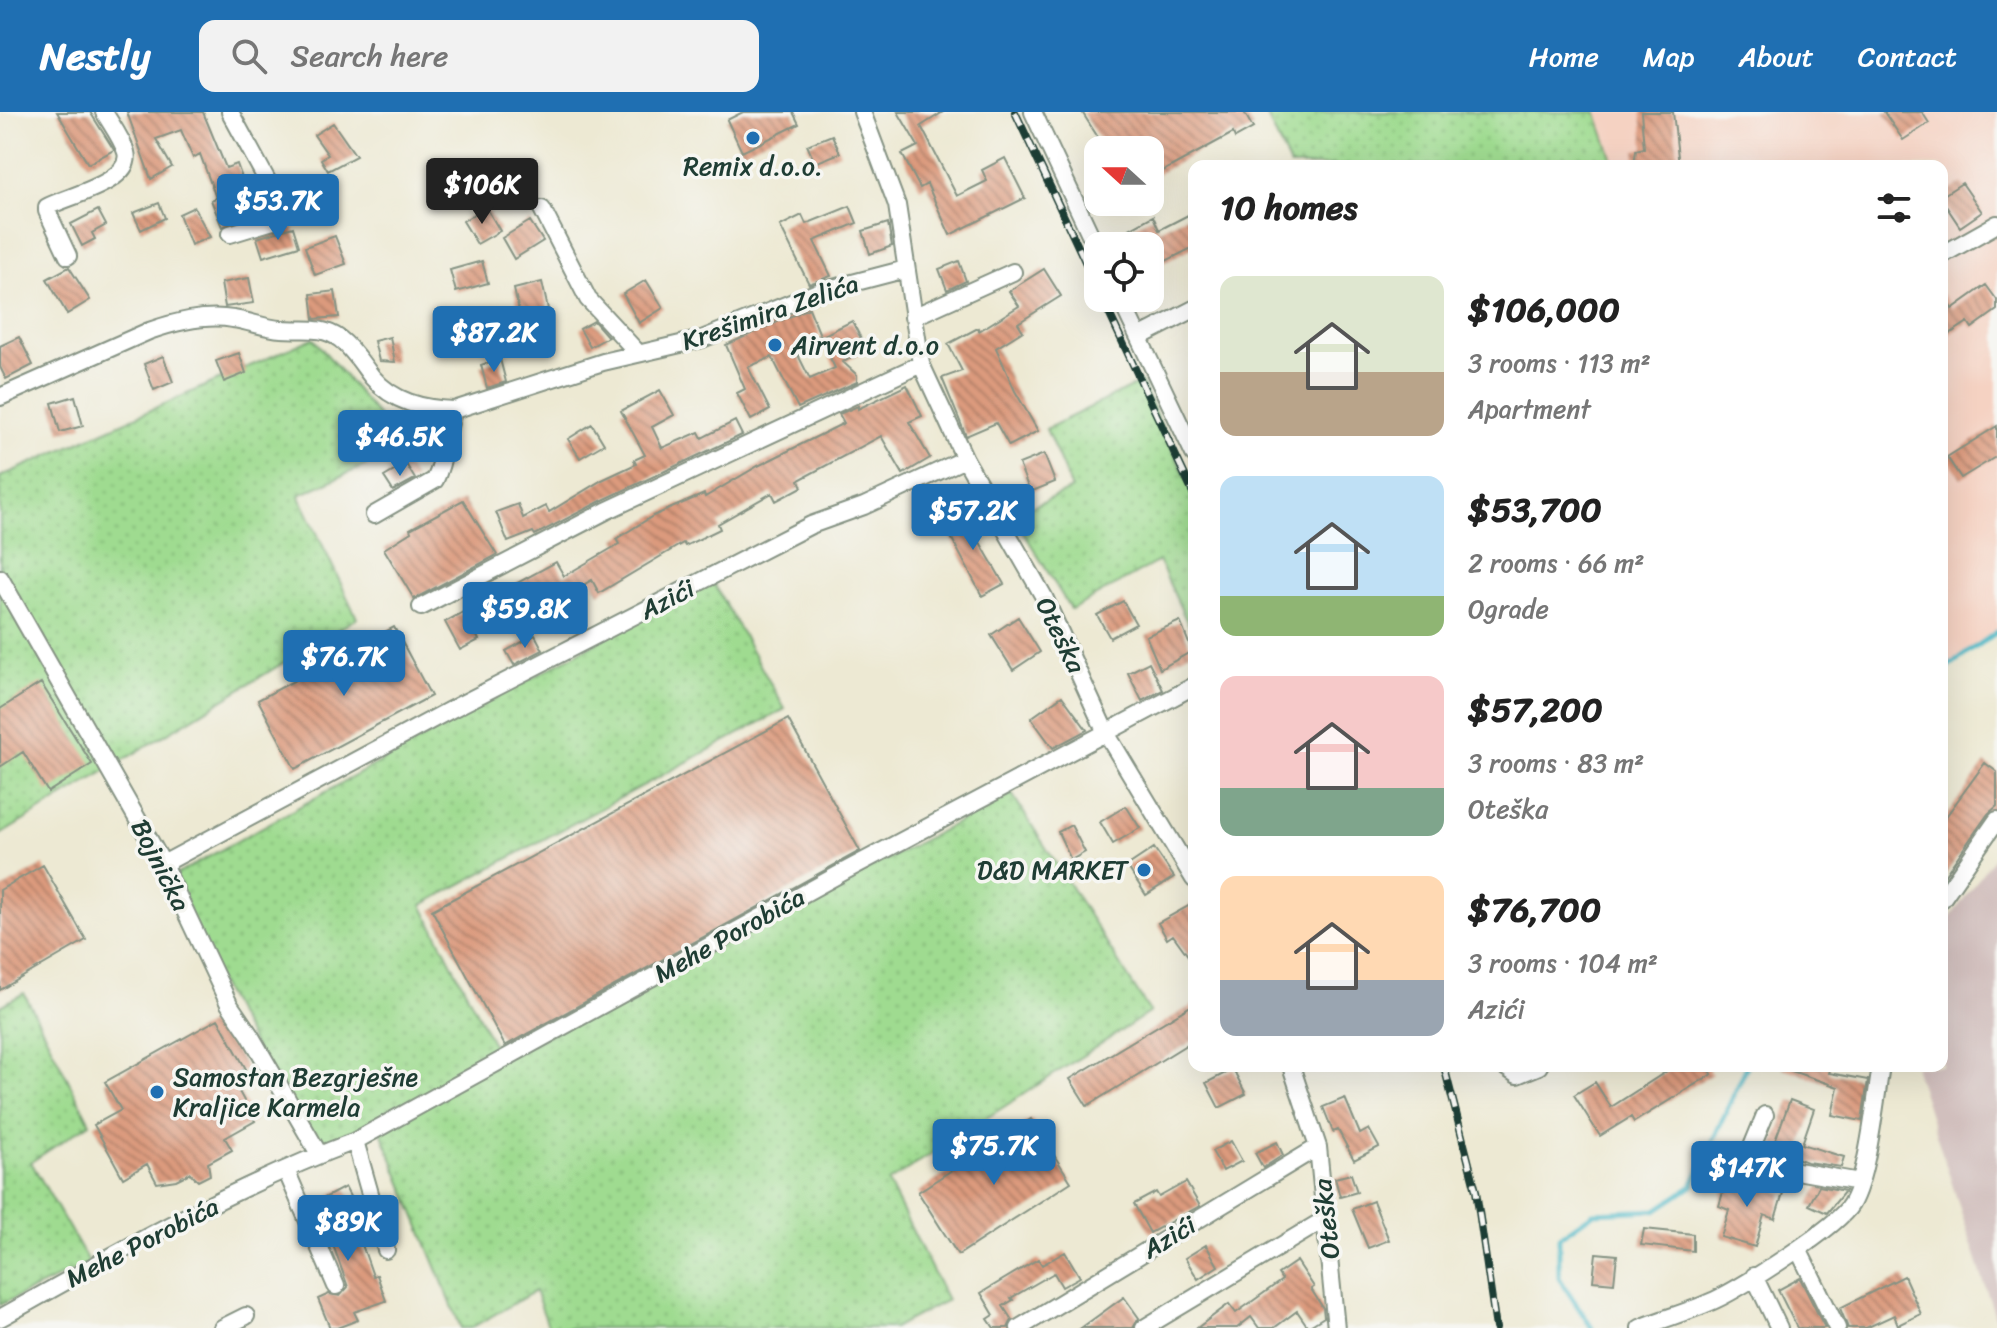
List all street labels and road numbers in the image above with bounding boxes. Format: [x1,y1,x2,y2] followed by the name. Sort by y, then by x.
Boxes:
[675,260,865,364] street label: Krešimira Zelića
[630,565,703,633] street label: Azići
[1023,589,1100,682] street label: Oteška
[118,810,204,920] street label: Bojnička
[645,874,813,996] street label: Mehe Porobića
[1299,1176,1353,1261] street label: Oteška
[57,1184,227,1300] street label: Mehe Porobića
[1132,1202,1206,1272] street label: Azići

